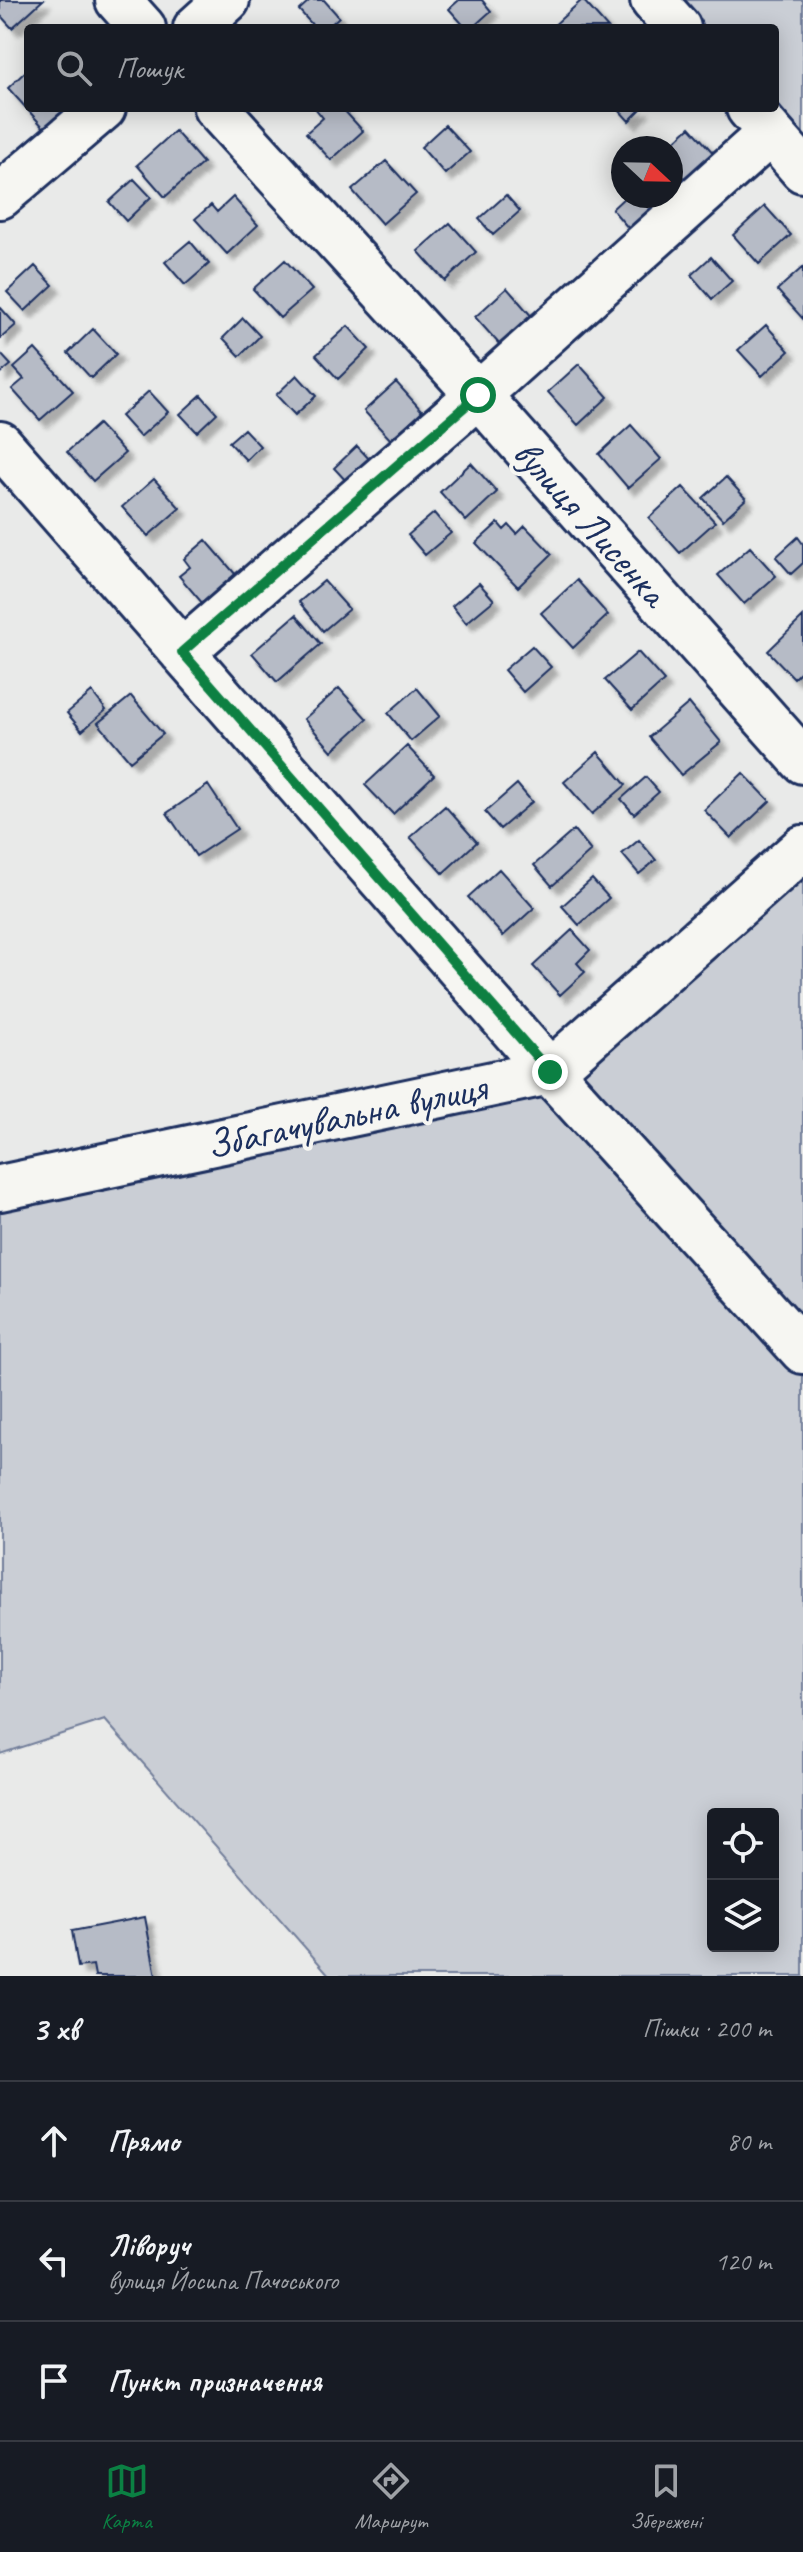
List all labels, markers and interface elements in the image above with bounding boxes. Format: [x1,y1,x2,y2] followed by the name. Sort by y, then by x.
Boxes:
[24,24,779,112] search box
[52,46,96,90] icon: search
[116,49,183,87] text: Пошук
[611,136,683,208] north arrow
[460,377,496,413] route start
[502,429,681,619] street label: вулиця Лисенка
[532,1054,568,1090] route end
[202,1061,493,1170] street label: Збагачувальна вулиця
[707,1808,779,1952] map controls
[707,1808,779,1880] button: locate
[707,1880,779,1952] button: layers
[32,2007,78,2050] text: 3 хв
[643,2012,771,2045] text: Пішки · 200 m
[32,2119,76,2163] icon: ahead
[108,2122,179,2160] text: Прямо
[727,2125,771,2158] text: 80 m
[108,2226,189,2264] text: Ліворуч
[32,2239,76,2283] icon: left
[715,2245,771,2278] text: 120 m
[108,2264,338,2297] text: вулиця Йосипа Пачоського
[32,2359,76,2403] icon: arrive
[108,2362,322,2400] text: Пункт призначення
[101,2459,152,2535] tab: Карта
[355,2459,427,2535] tab: Маршрут
[630,2459,702,2535] tab: Збережені

